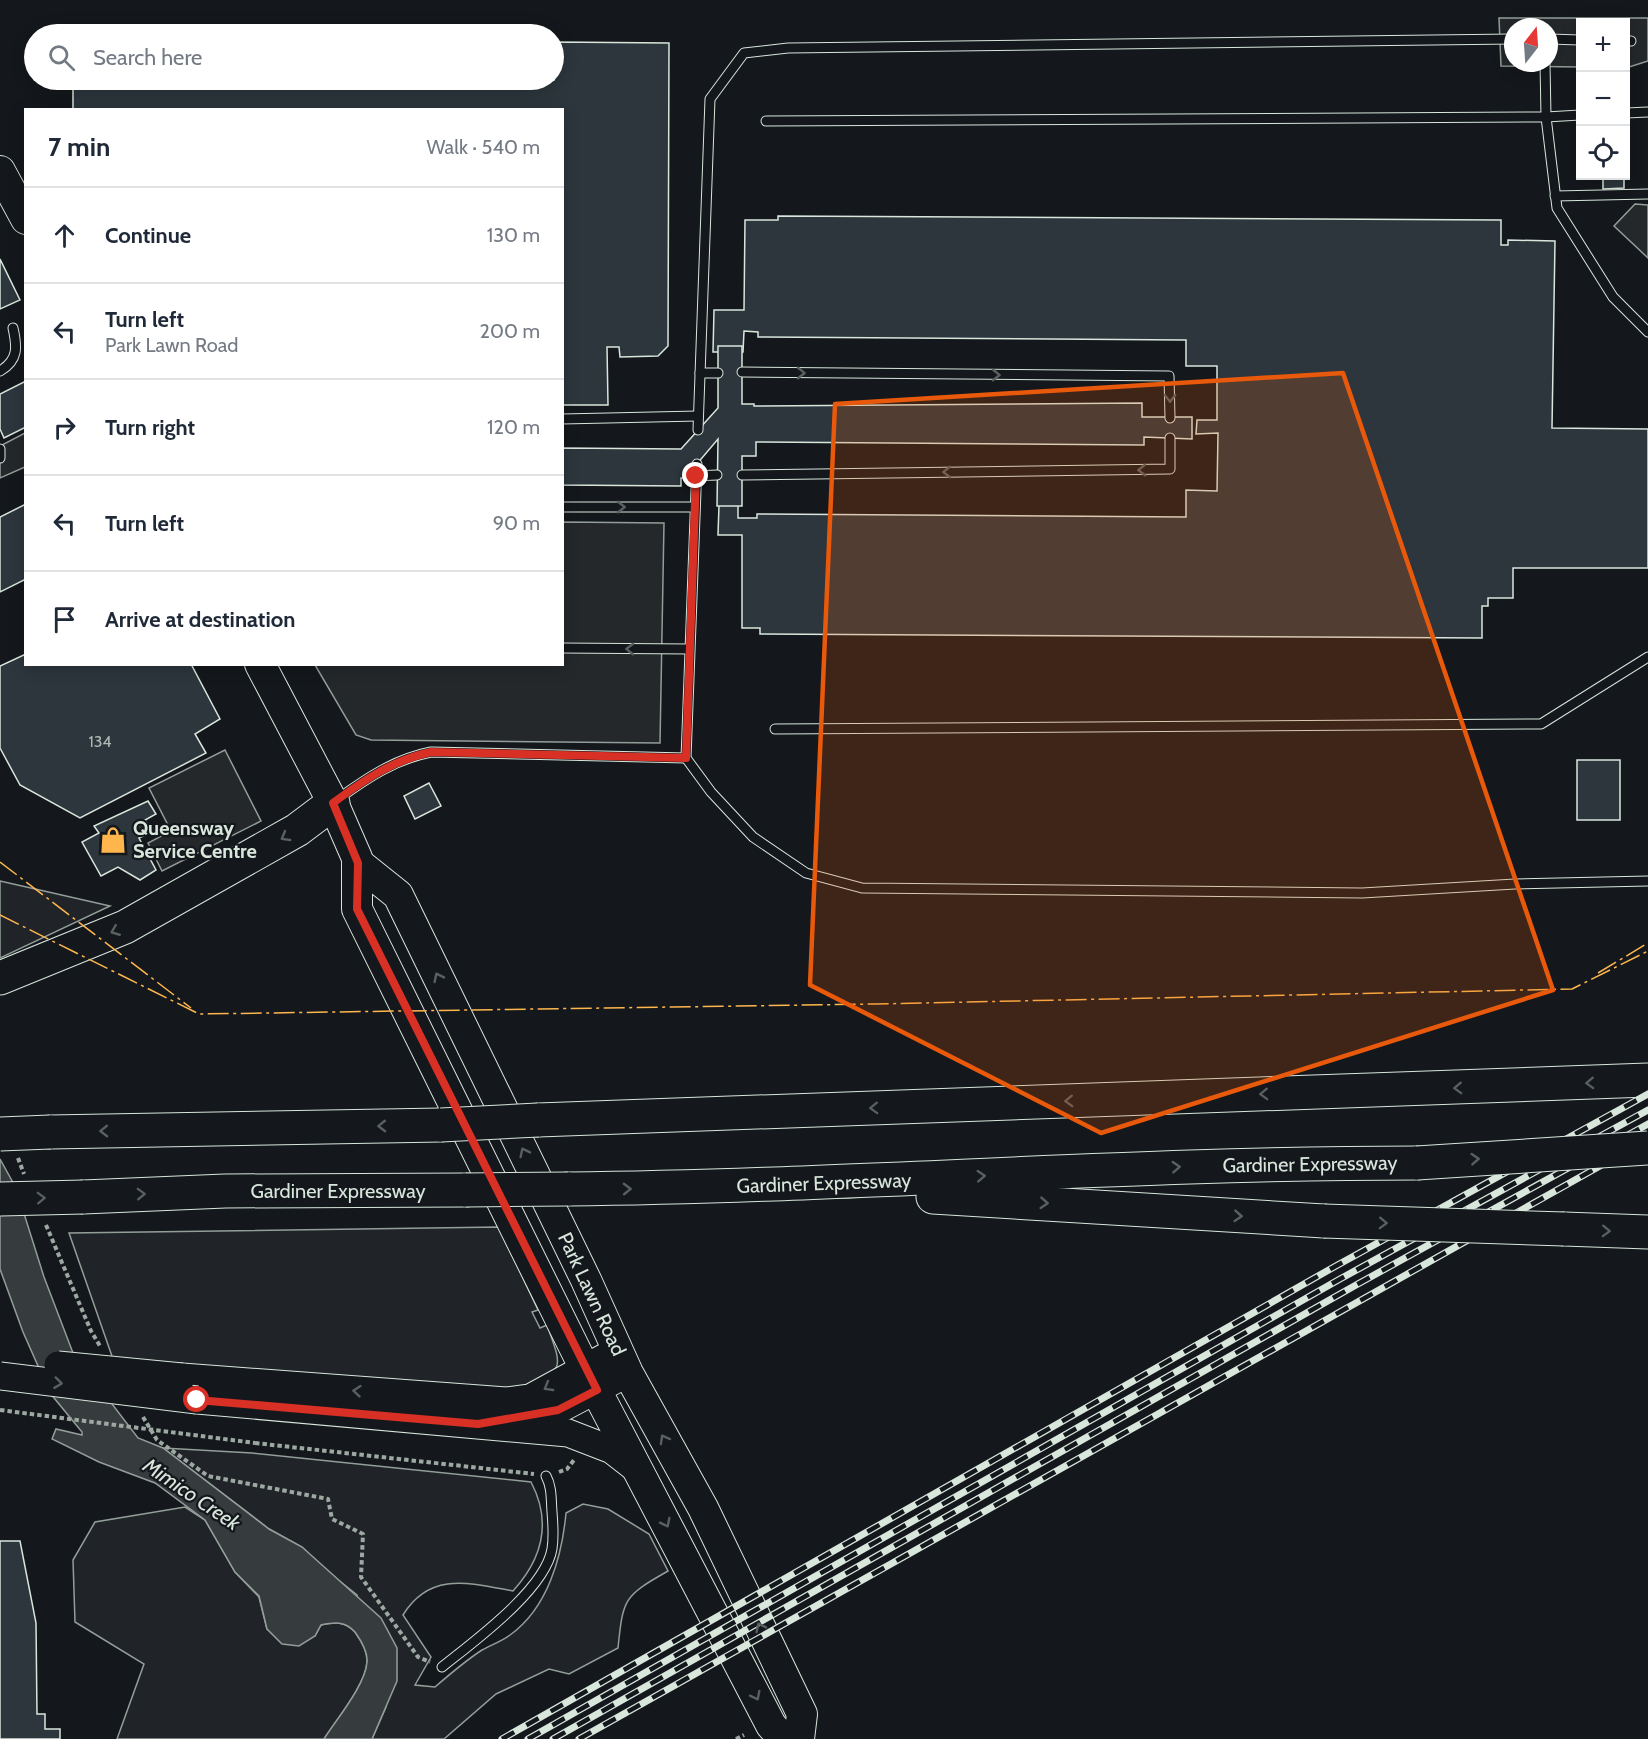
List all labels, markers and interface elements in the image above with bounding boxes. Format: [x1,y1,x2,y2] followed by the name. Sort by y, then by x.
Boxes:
[1504,18,1558,72] north arrow
[1576,18,1630,180] map controls
[1576,18,1630,72] button: +
[24,24,564,90] search box
[45,41,78,74] icon: search
[93,44,202,71] text: Search here
[1576,72,1630,126] button: −
[1576,126,1630,180] button: locate
[48,131,110,163] text: 7 min
[426,135,540,159] text: Walk · 540 m
[48,219,81,252] icon: ahead
[105,222,191,249] text: Continue
[487,223,540,247] text: 130 m
[105,306,184,333] text: Turn left
[48,315,81,348] icon: left
[480,319,540,343] text: 200 m
[105,333,238,357] text: Park Lawn Road
[796,367,805,379] one-way arrow
[991,369,1000,381] one-way arrow
[1164,393,1176,402] one-way arrow
[48,411,81,444] icon: right
[105,414,195,441] text: Turn right
[487,415,540,439] text: 120 m
[682,462,708,488] route end
[1138,464,1147,476] one-way arrow
[943,466,952,478] one-way arrow
[616,501,625,513] one-way arrow
[48,507,81,540] icon: left
[105,510,184,537] text: Turn left
[493,511,540,535] text: 90 m
[48,603,81,636] icon: arrive
[105,606,295,633] text: Arrive at destination
[626,642,635,655] one-way arrow
[88,732,112,751] house number: 134
[133,816,257,863] place label: Queensway Service Centre
[98,825,128,855] shop icon: Queensway Service Centre
[281,830,291,841] one-way arrow
[110,924,121,936] one-way arrow
[434,972,445,983] one-way arrow
[1585,1076,1594,1089] one-way arrow
[1454,1081,1463,1094] one-way arrow
[1259,1088,1268,1101] one-way arrow
[1064,1095,1073,1108] one-way arrow
[869,1102,878,1115] one-way arrow
[378,1120,387,1133] one-way arrow
[100,1125,109,1138] one-way arrow
[519,1147,531,1158] one-way arrow
[1222,1150,1398,1178] street label: Gardiner Expressway
[1471,1153,1480,1166] one-way arrow
[1171,1161,1180,1174] one-way arrow
[736,1168,912,1198] street label: Gardiner Expressway
[977,1170,986,1183] one-way arrow
[251,1179,425,1203] street label: Gardiner Expressway
[622,1182,631,1195] one-way arrow
[137,1188,146,1201] one-way arrow
[37,1192,46,1204] one-way arrow
[1039,1197,1048,1210] one-way arrow
[1234,1209,1243,1222] one-way arrow
[1378,1217,1387,1229] one-way arrow
[1602,1224,1611,1237] one-way arrow
[553,1228,631,1360] street label: Park Lawn Road
[53,1377,63,1389] one-way arrow
[544,1380,554,1391] one-way arrow
[352,1385,361,1398] one-way arrow
[183,1386,209,1412] route start
[660,1435,672,1445] one-way arrow
[138,1452,246,1536] water label: Mimico Creek
[659,1517,670,1527] one-way arrow
[756,1623,768,1634] one-way arrow
[749,1690,760,1701] one-way arrow

